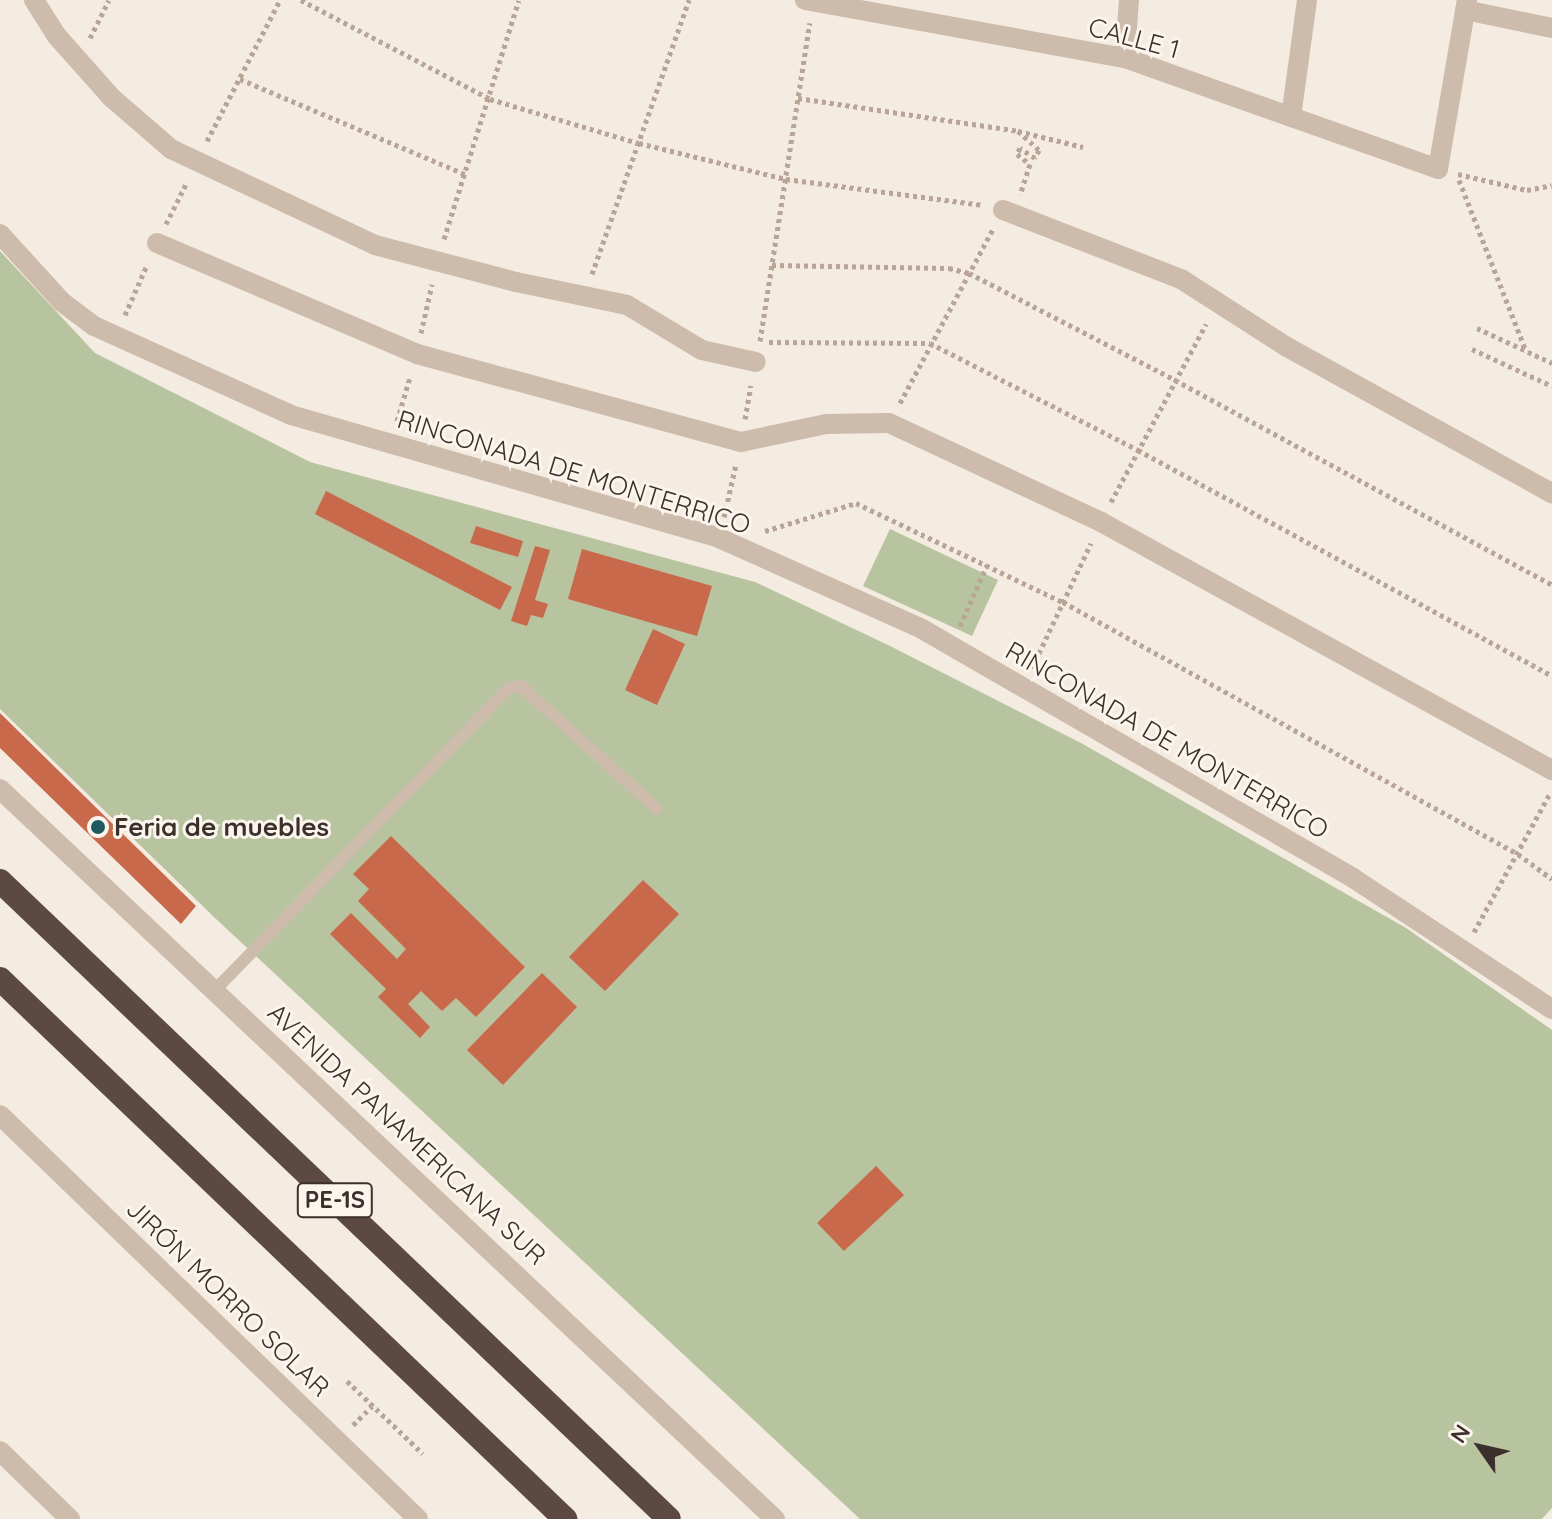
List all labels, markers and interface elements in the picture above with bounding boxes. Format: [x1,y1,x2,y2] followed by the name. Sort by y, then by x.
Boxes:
[1085,11,1183,65] street label: CALLE 1
[394,403,754,541] street label: RINCONADA DE MONTERRICO
[1000,635,1334,845] street label: RINCONADA DE MONTERRICO
[114,811,329,843] place label: Feria de muebles
[89,818,107,836] marker: Feria de muebles
[261,997,553,1271] street label: AVENIDA PANAMERICANA SUR
[295,1180,375,1220] road number: PE-1S
[120,1193,336,1403] street label: JIRÓN MORRO SOLAR
[1440,1407,1520,1487] north arrow
[1444,1419,1476,1448] text: N

